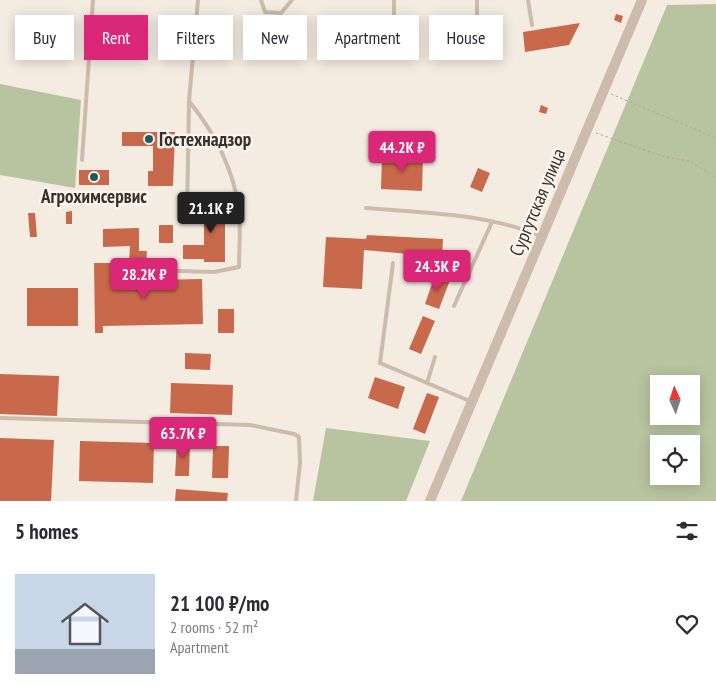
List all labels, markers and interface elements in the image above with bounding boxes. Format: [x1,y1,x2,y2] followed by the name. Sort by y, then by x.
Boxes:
[15,15,74,60] chip: Buy
[84,15,148,60] chip: Rent
[158,15,233,60] chip: Filters
[243,15,307,60] chip: New
[317,15,419,60] chip: Apartment
[429,15,503,60] chip: House
[159,127,252,151] place label: Гостехнадзор
[356,130,448,173] pin: 44.2K ₽
[143,133,155,145] marker: Гостехнадзор
[379,137,425,157] text: 44.2K ₽
[504,145,570,259] street label: Сургутская улица
[88,171,100,183] marker: Агрохимсервис
[40,184,147,208] place label: Агрохимсервис
[165,192,257,234] pin: 21.1K ₽
[188,198,234,218] text: 21.1K ₽
[391,250,483,292] pin: 24.3K ₽
[414,256,460,276] text: 24.3K ₽
[98,258,190,300] pin: 28.2K ₽
[121,264,167,284] text: 28.2K ₽
[650,375,700,425] north arrow
[650,375,700,485] map controls
[137,416,229,459] pin: 63.7K ₽
[160,423,206,443] text: 63.7K ₽
[650,435,700,485] button: locate
[673,517,701,545] icon: filters
[15,518,78,545] text: 5 homes
[170,590,269,617] text: 21 100 ₽/mo
[55,594,115,654] icon: home
[673,610,701,638] icon: heart
[170,617,258,637] text: 2 rooms · 52 m²
[170,637,229,657] text: Apartment

